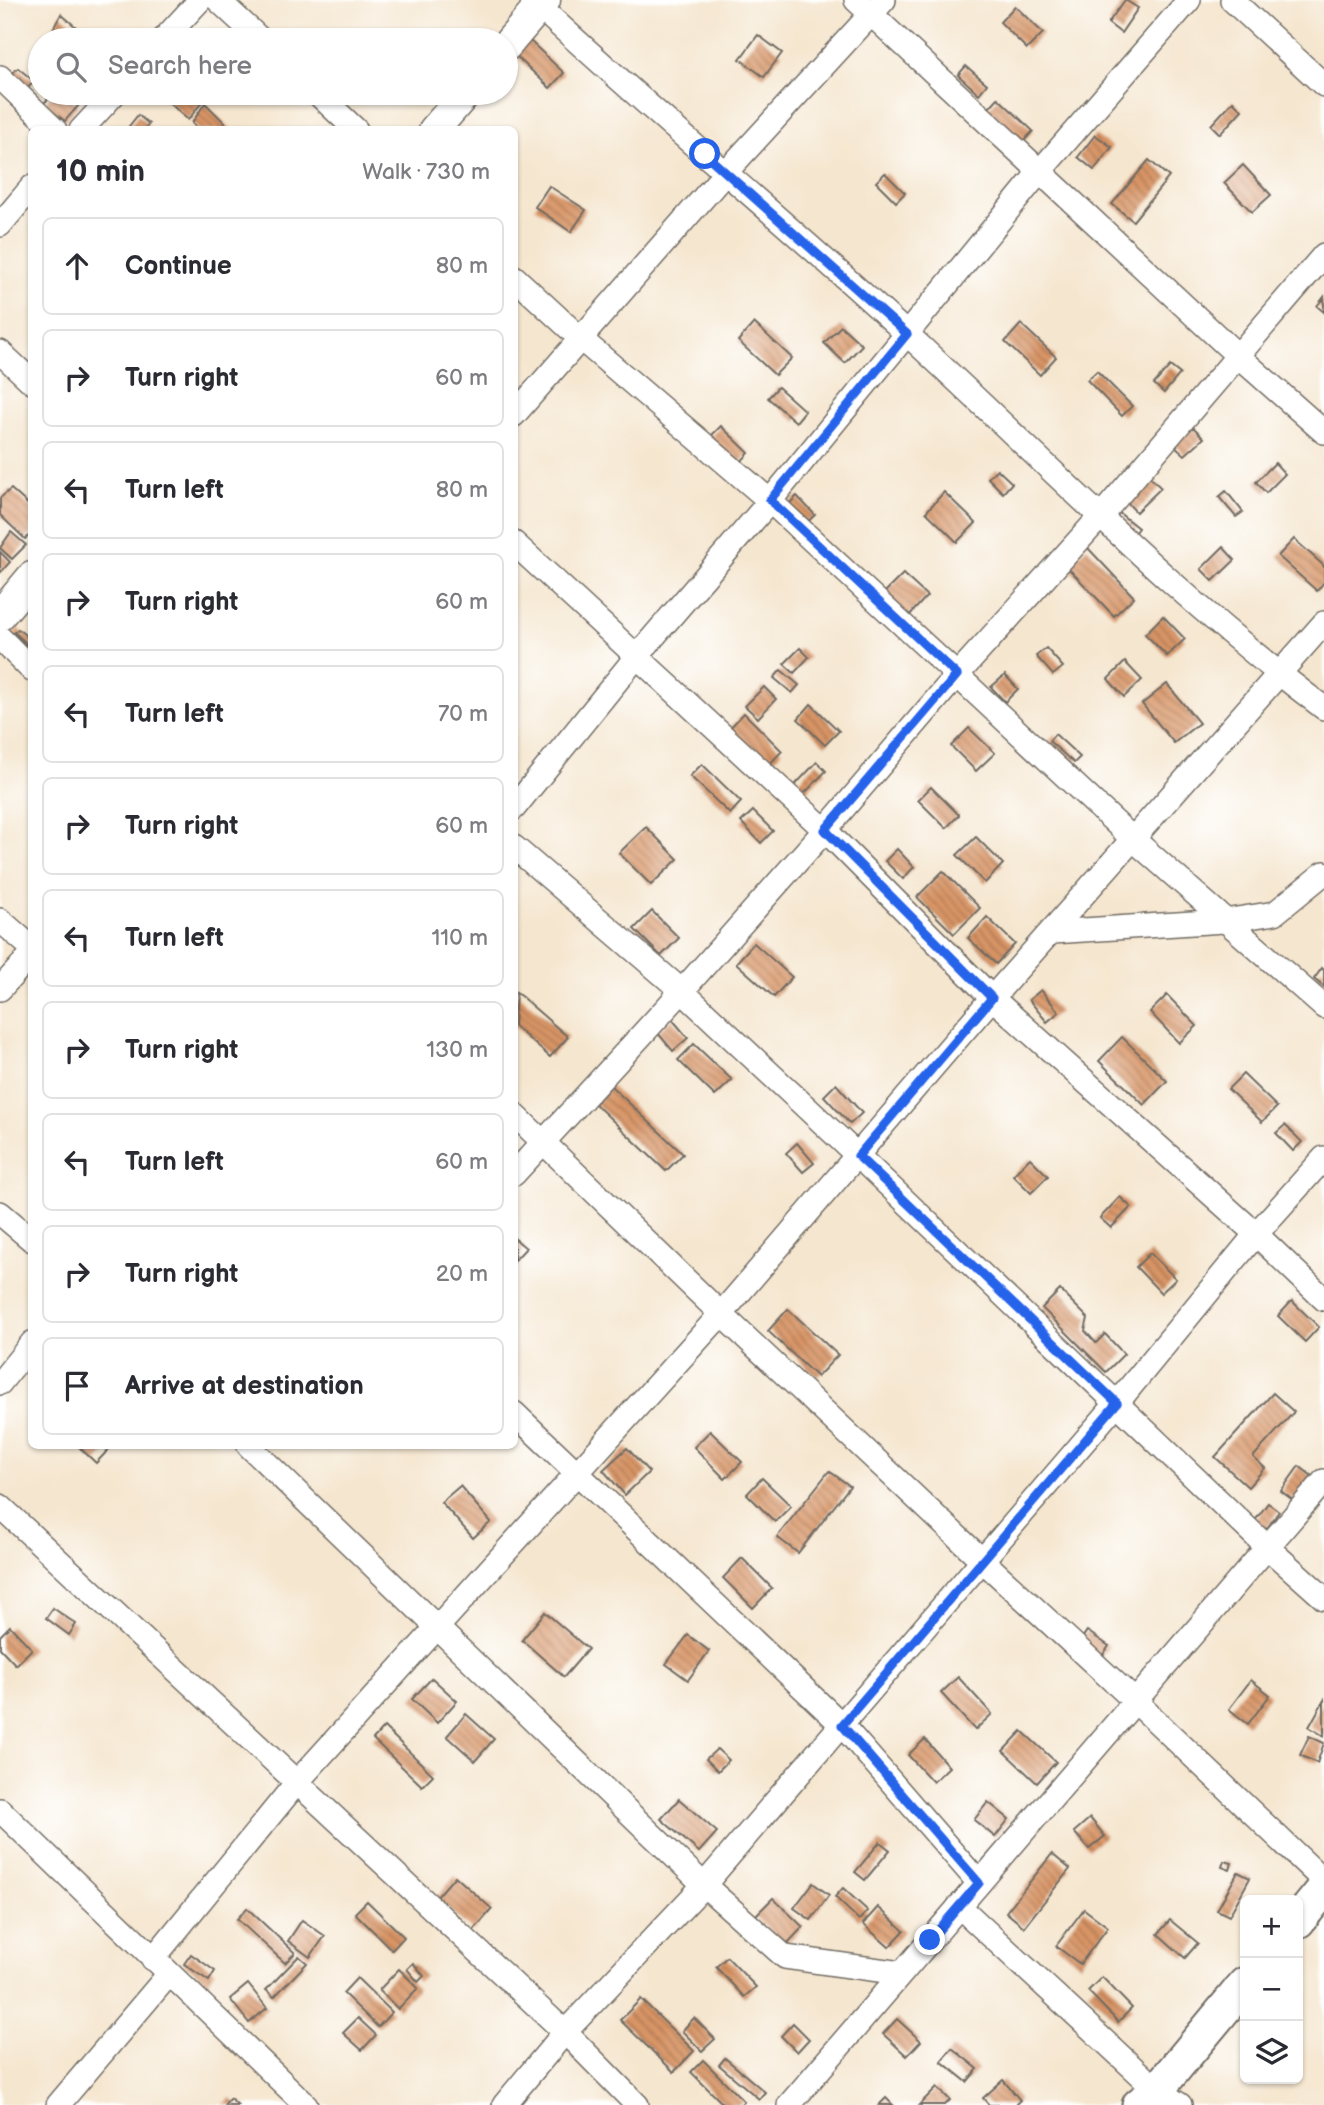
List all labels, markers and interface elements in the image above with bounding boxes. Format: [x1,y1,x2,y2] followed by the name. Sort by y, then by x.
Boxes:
[28,28,518,105] search box
[52,48,90,86] icon: search
[108,51,252,82] text: Search here
[689,138,720,169] route start
[56,154,145,190] text: 10 min
[362,158,490,186] text: Walk · 730 m
[58,247,96,285] icon: ahead
[125,251,232,282] text: Continue
[436,252,488,280] text: 80 m
[58,359,96,397] icon: right
[125,363,238,394] text: Turn right
[435,364,488,392] text: 60 m
[58,471,96,509] icon: left
[125,475,224,506] text: Turn left
[436,476,488,504] text: 80 m
[58,583,96,621] icon: right
[125,587,238,618] text: Turn right
[435,588,488,616] text: 60 m
[58,695,96,733] icon: left
[125,699,224,730] text: Turn left
[438,700,488,728] text: 70 m
[58,807,96,845] icon: right
[125,811,238,842] text: Turn right
[435,812,488,840] text: 60 m
[58,919,96,957] icon: left
[125,923,224,954] text: Turn left
[431,924,488,952] text: 110 m
[58,1031,96,1069] icon: right
[125,1035,238,1066] text: Turn right
[426,1036,488,1064] text: 130 m
[58,1143,96,1181] icon: left
[125,1147,224,1178] text: Turn left
[435,1148,488,1176] text: 60 m
[58,1255,96,1293] icon: right
[125,1259,238,1290] text: Turn right
[436,1260,488,1288] text: 20 m
[58,1367,96,1405] icon: arrive
[125,1371,364,1402] text: Arrive at destination
[1240,1895,1303,2084] map controls
[1240,1895,1303,1958] button: +
[914,1924,945,1955] route end
[1240,1958,1303,2021] button: −
[1240,2021,1303,2084] button: layers

